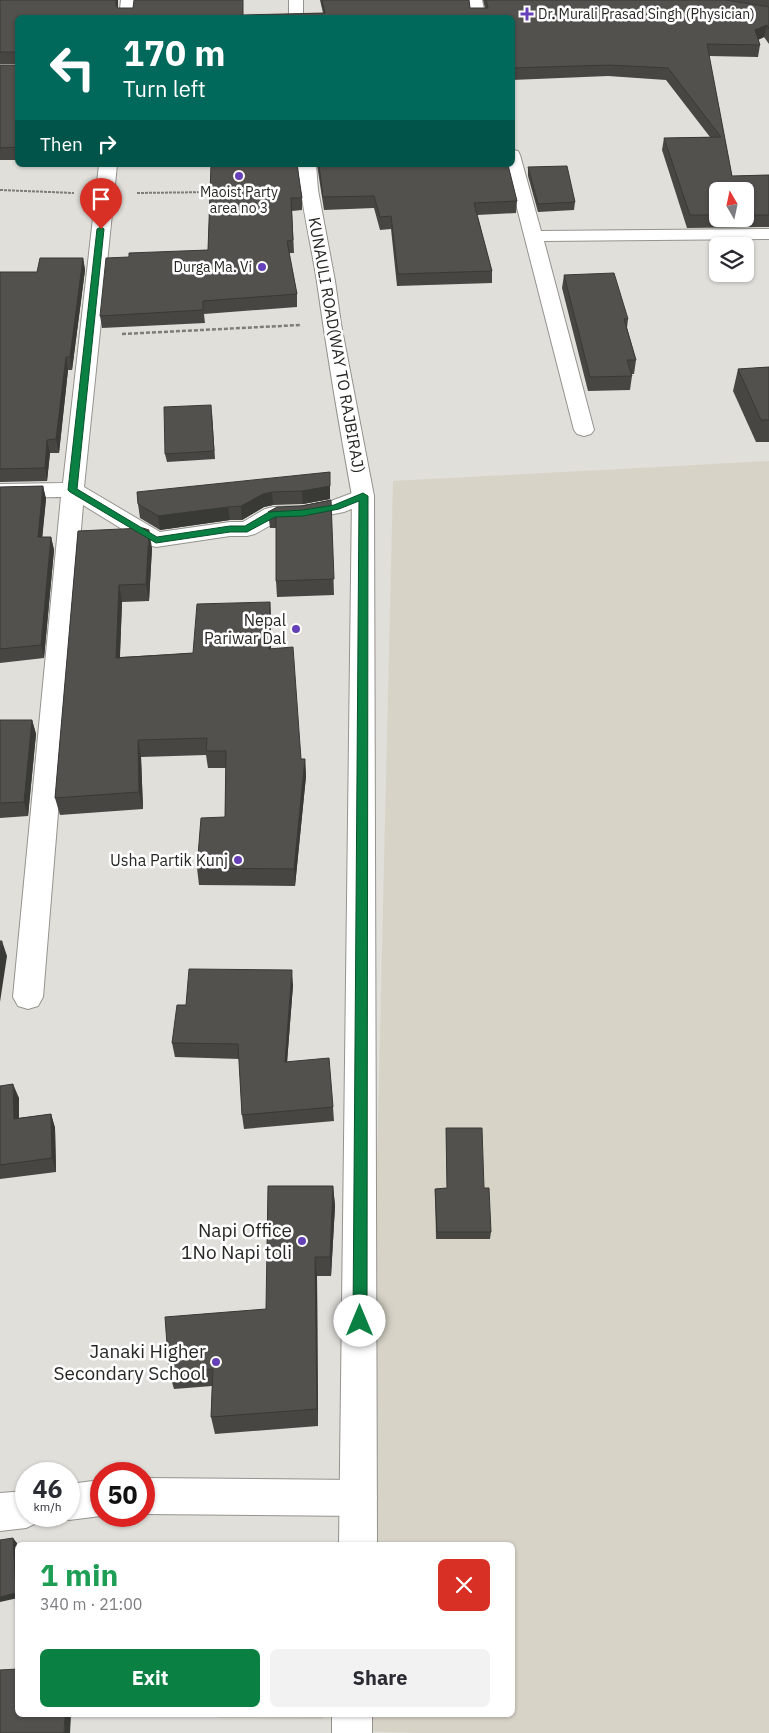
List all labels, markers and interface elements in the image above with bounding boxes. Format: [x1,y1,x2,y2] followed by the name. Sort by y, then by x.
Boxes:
[538,5,755,23] place label: Dr. Murali Prasad Singh (Physician)
[520,7,534,21] marker: Dr. Murali Prasad Singh (Physician)
[123,30,226,76] text: 170 m
[40,35,105,100] icon: left
[123,74,206,103] text: Turn left
[93,130,121,158] icon: right
[40,132,83,156] text: Then
[233,170,245,182] marker: Maoist Party area no 3
[80,178,122,229] pin
[709,182,754,228] north arrow
[709,182,754,282] map controls
[200,183,278,217] place label: Maoist Party area no 3
[87,185,115,213] icon: arrive
[305,215,369,475] street label: KUNAULI ROAD(WAY TO RAJBIRAJ)
[709,237,754,282] button: layers
[174,258,252,276] place label: Durga Ma. Vi
[256,261,268,273] marker: Durga Ma. Vi
[204,610,286,648] place label: Nepal Pariwar Dal
[290,623,302,635] marker: Nepal Pariwar Dal
[110,850,228,870] place label: Usha Partik Kunj
[232,854,244,866] marker: Usha Partik Kunj
[181,1218,292,1264] place label: Napi Office 1No Napi toli
[296,1235,308,1247] marker: Napi Office 1No Napi toli
[333,1294,385,1346] position arrow
[54,1339,206,1385] place label: Janaki Higher Secondary School
[210,1356,222,1368] marker: Janaki Higher Secondary School
[90,1462,155,1527] speed limit sign: 50
[32,1472,63,1505] text: 46
[33,1499,62,1514] text: km/h
[40,1555,118,1594] text: 1 min
[438,1559,490,1611] button: close
[40,1594,142,1614] text: 340 m · 21:00
[40,1649,260,1707] button: Exit
[270,1649,490,1707] button: Share

